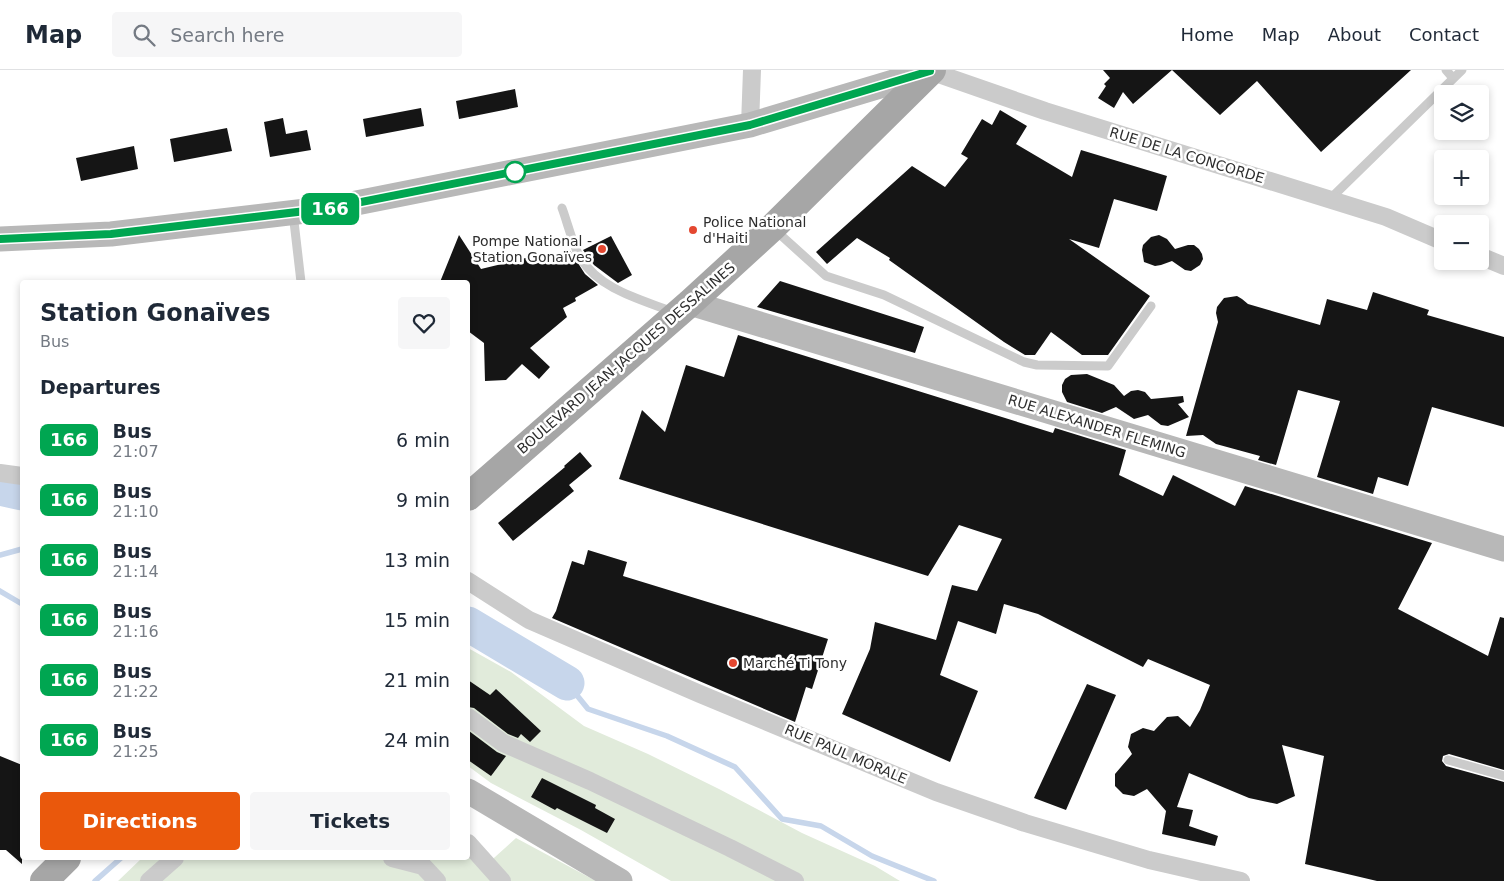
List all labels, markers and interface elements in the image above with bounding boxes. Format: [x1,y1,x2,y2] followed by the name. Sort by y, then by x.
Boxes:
[112,12,462,57] search box
[25,21,82,49] text: Map
[130,21,158,49] icon: search
[170,24,284,46] text: Search here
[1181,24,1234,45] text: Home
[1262,24,1300,45] text: Map
[1328,24,1381,45] text: About
[1409,24,1479,45] text: Contact
[1434,85,1489,270] map controls
[1434,85,1489,140] button: layers
[1108,124,1266,186] street label: RUE DE LA CONCORDE
[1434,150,1489,205] button: +
[504,161,526,183] unlabelled marker
[301,193,359,225] line badge: 166
[311,198,349,219] text: 166
[703,214,806,246] place label: Police National d'Haiti
[1434,215,1489,270] button: −
[687,224,699,236] marker: Police National d'Haiti
[472,233,592,265] place label: Pompe National - Station Gonaïves
[596,243,608,255] marker: Pompe National - Station Gonaïves
[514,259,738,457] street label: BOULEVARD JEAN-JACQUES DESSALINES
[398,297,450,349] button: heart
[40,299,270,327] text: Station Gonaïves
[40,332,69,351] text: Bus
[40,376,161,398] text: Departures
[1006,391,1188,461] street label: RUE ALEXANDER FLEMING
[113,420,152,442] text: Bus
[50,429,88,450] text: 166
[396,429,450,451] text: 6 min
[113,442,159,461] text: 21:07
[113,480,152,502] text: Bus
[50,489,88,510] text: 166
[396,489,450,511] text: 9 min
[113,502,159,521] text: 21:10
[113,540,152,562] text: Bus
[50,549,88,570] text: 166
[384,549,450,571] text: 13 min
[113,562,159,581] text: 21:14
[113,600,152,622] text: Bus
[50,609,88,630] text: 166
[384,609,450,631] text: 15 min
[113,622,159,641] text: 21:16
[743,655,847,671] place label: Marché Ti Tony
[727,657,739,669] marker: Marché Ti Tony
[113,660,152,682] text: Bus
[50,669,88,690] text: 166
[384,669,450,691] text: 21 min
[113,682,159,701] text: 21:22
[113,720,152,742] text: Bus
[782,721,910,787] street label: RUE PAUL MORALE
[50,729,88,750] text: 166
[384,729,450,751] text: 24 min
[113,742,159,761] text: 21:25
[40,792,240,850] button: Directions
[250,792,450,850] button: Tickets

